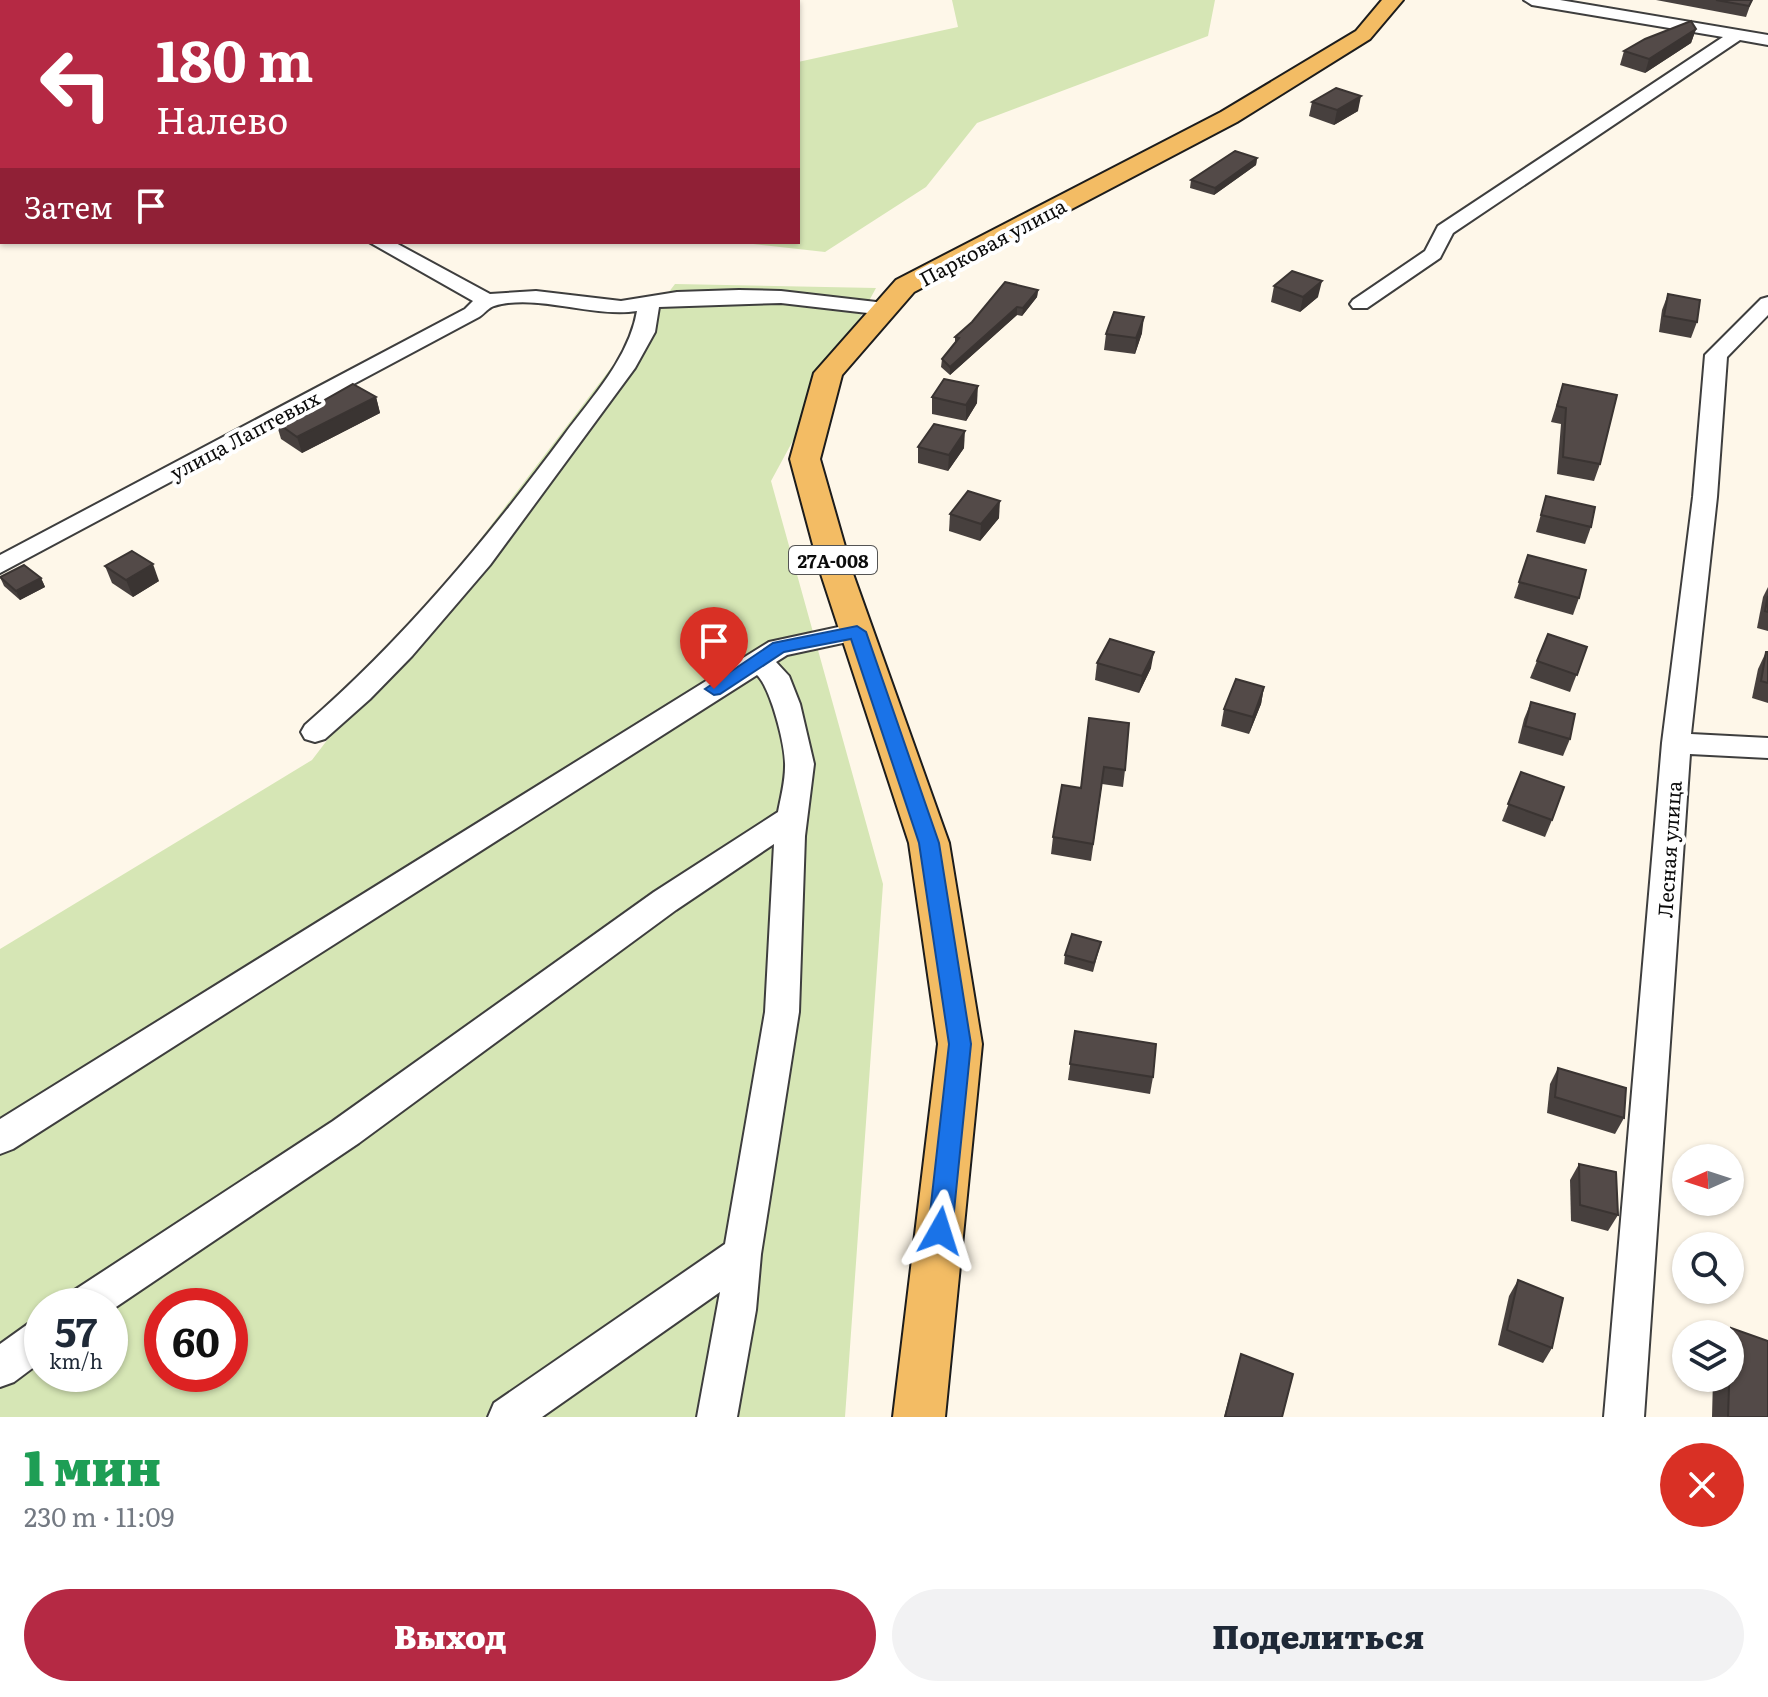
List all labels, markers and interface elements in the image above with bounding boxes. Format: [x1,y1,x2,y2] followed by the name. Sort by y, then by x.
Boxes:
[156,16,314,99] text: 180 m
[24,32,128,136] icon: left
[156,92,288,145] text: Налево
[24,184,113,228] text: Затем
[129,184,173,228] icon: arrive
[913,189,1071,292] street label: Парковая улица
[164,382,325,486] street label: улица Лаптевых
[789,546,877,574] road number: 27А-008
[680,607,748,689] pin
[692,619,736,663] icon: arrive
[1648,779,1688,919] street label: Лесная улица
[1672,1144,1744,1216] north arrow
[1672,1144,1744,1392] map controls
[898,1189,982,1273] position arrow
[1672,1232,1744,1304] button: search
[144,1288,248,1392] speed limit sign: 60
[55,1300,97,1359] text: 57
[1672,1320,1744,1392] button: layers
[49,1345,103,1375] text: km/h
[24,1430,161,1501] text: 1 мин
[1660,1443,1744,1527] button: close
[24,1496,174,1535] text: 230 m · 11:09
[24,1589,876,1681] button: Выход
[892,1589,1744,1681] button: Поделиться

